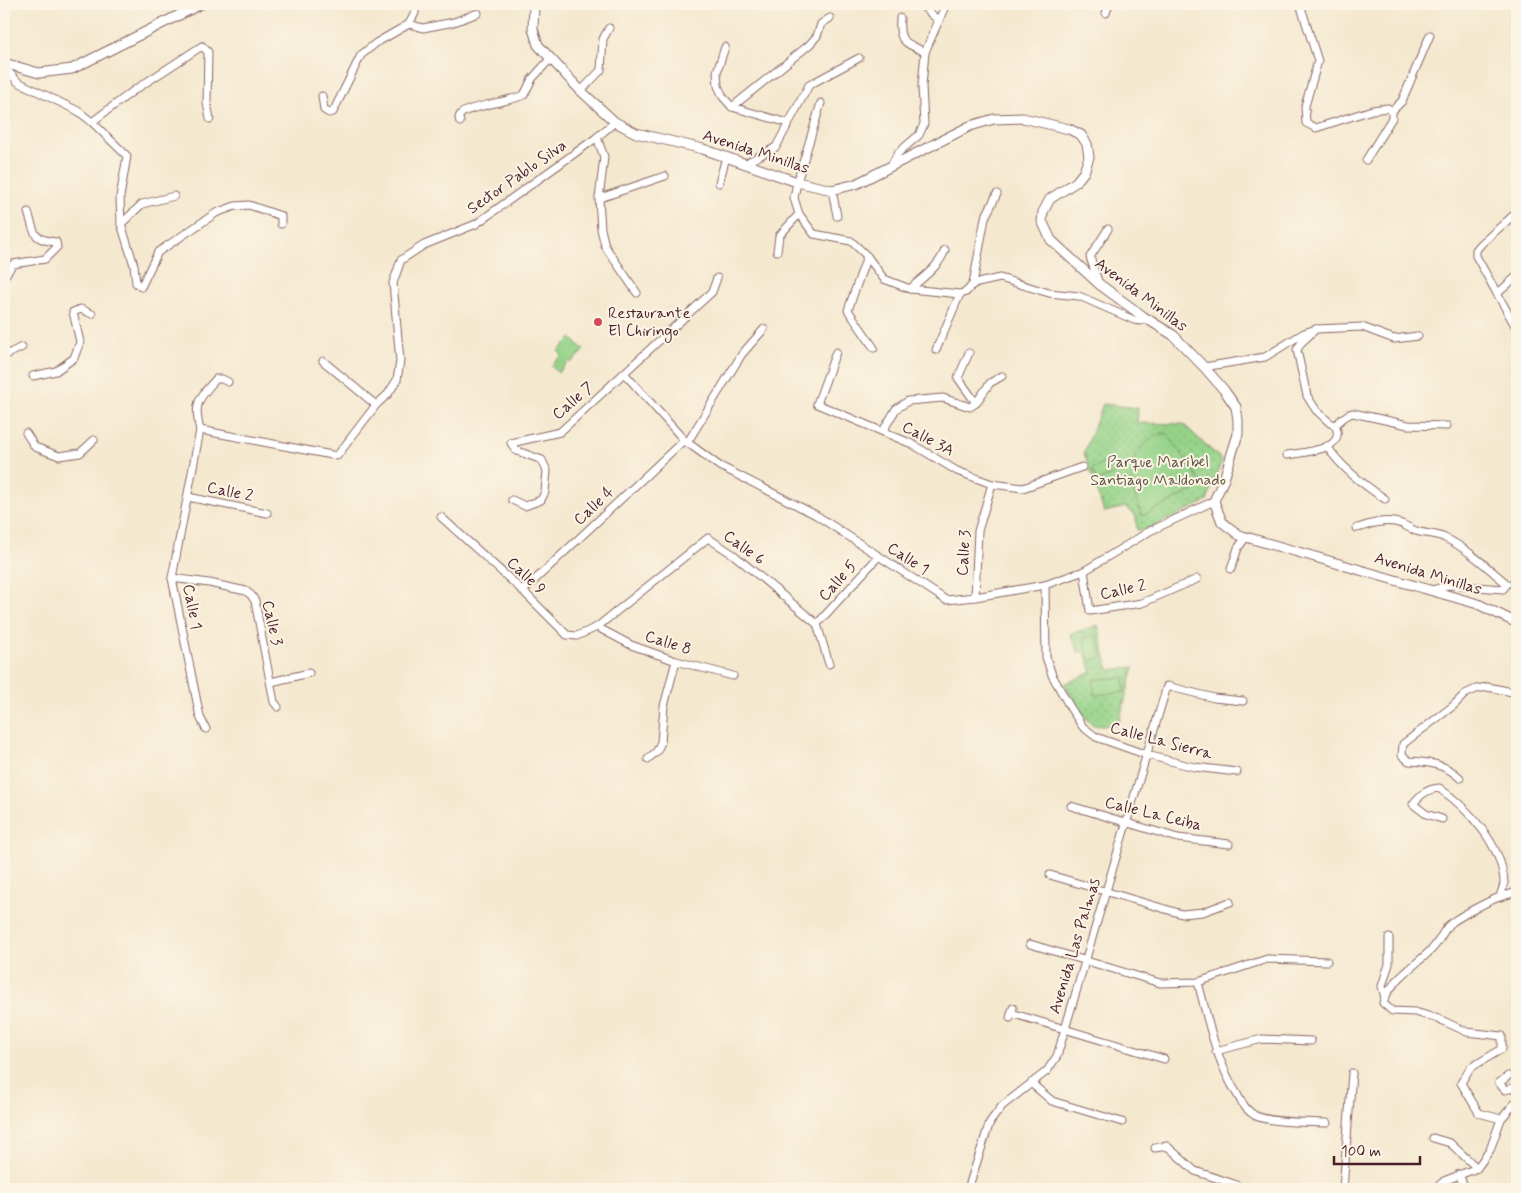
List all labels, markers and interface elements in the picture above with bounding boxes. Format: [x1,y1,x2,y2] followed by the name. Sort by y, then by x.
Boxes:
[700,125,812,179] street label: Avenida Minillas
[463,135,571,219] street label: Sector Pablo Silva
[1090,253,1192,337] street label: Avenida Minillas
[608,303,690,343] place label: Restaurante El Chiringo
[592,316,604,328] marker: Restaurante El Chiringo
[548,377,598,425] street label: Calle 7
[898,416,958,462] street label: Calle 3A
[1090,452,1226,491] park label: Parque Maribel Santiago Maldonado
[205,477,255,507] street label: Calle 2
[569,482,619,530] street label: Calle 4
[719,526,769,570] street label: Calle 6
[952,529,976,577] street label: Calle 3
[883,538,933,580] street label: Calle 1
[1372,548,1484,600] street label: Avenida Minillas
[502,552,550,600] street label: Calle 9
[814,556,862,606] street label: Calle 5
[1098,575,1148,605] street label: Calle 2
[177,582,207,632] street label: Calle 1
[257,598,287,648] street label: Calle 3
[642,626,694,660] street label: Calle 8
[1108,717,1215,765] street label: Calle La Sierra
[1102,792,1204,836] street label: Calle La Ceiba
[1044,876,1106,1016] street label: Avenida Las Palmas
[1334,1133,1420,1165] scale bar
[1341,1142,1381,1162] text: 100 m

